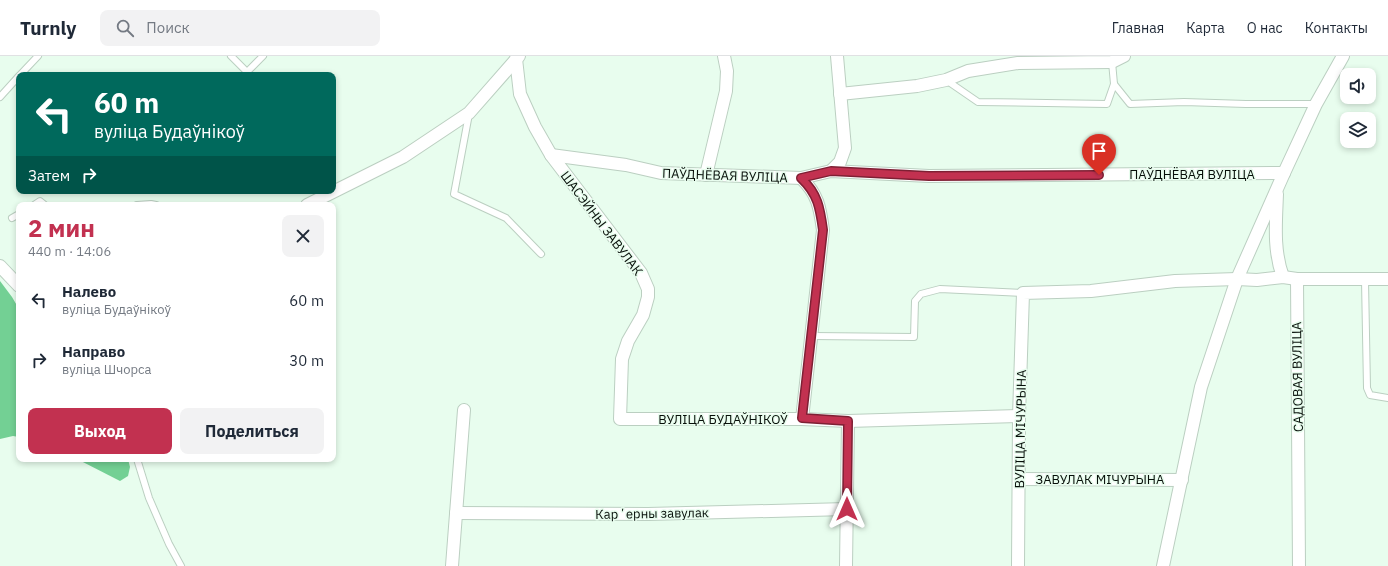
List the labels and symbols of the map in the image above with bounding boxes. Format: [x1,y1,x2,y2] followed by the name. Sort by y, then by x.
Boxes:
[1082,134,1116,175] pin
[662,165,789,186] street label: ПАЎДНЁВАЯ ВУЛІЦА
[1129,166,1255,183] street label: ПАЎДНЁВАЯ ВУЛІЦА
[557,168,647,279] street label: ШАСЭЙНЫ ЗАВУЛАК
[1288,321,1307,432] street label: САДОВАЯ ВУЛІЦА
[1011,369,1030,489] street label: ВУЛІЦА МІЧУРЫНА
[658,411,788,428] street label: ВУЛІЦА БУДАЎНІКОЎ
[1036,471,1165,488] street label: ЗАВУЛАК МІЧУРЫНА
[826,488,868,530] position arrow
[595,504,709,523] street label: Карʼерны завулак

